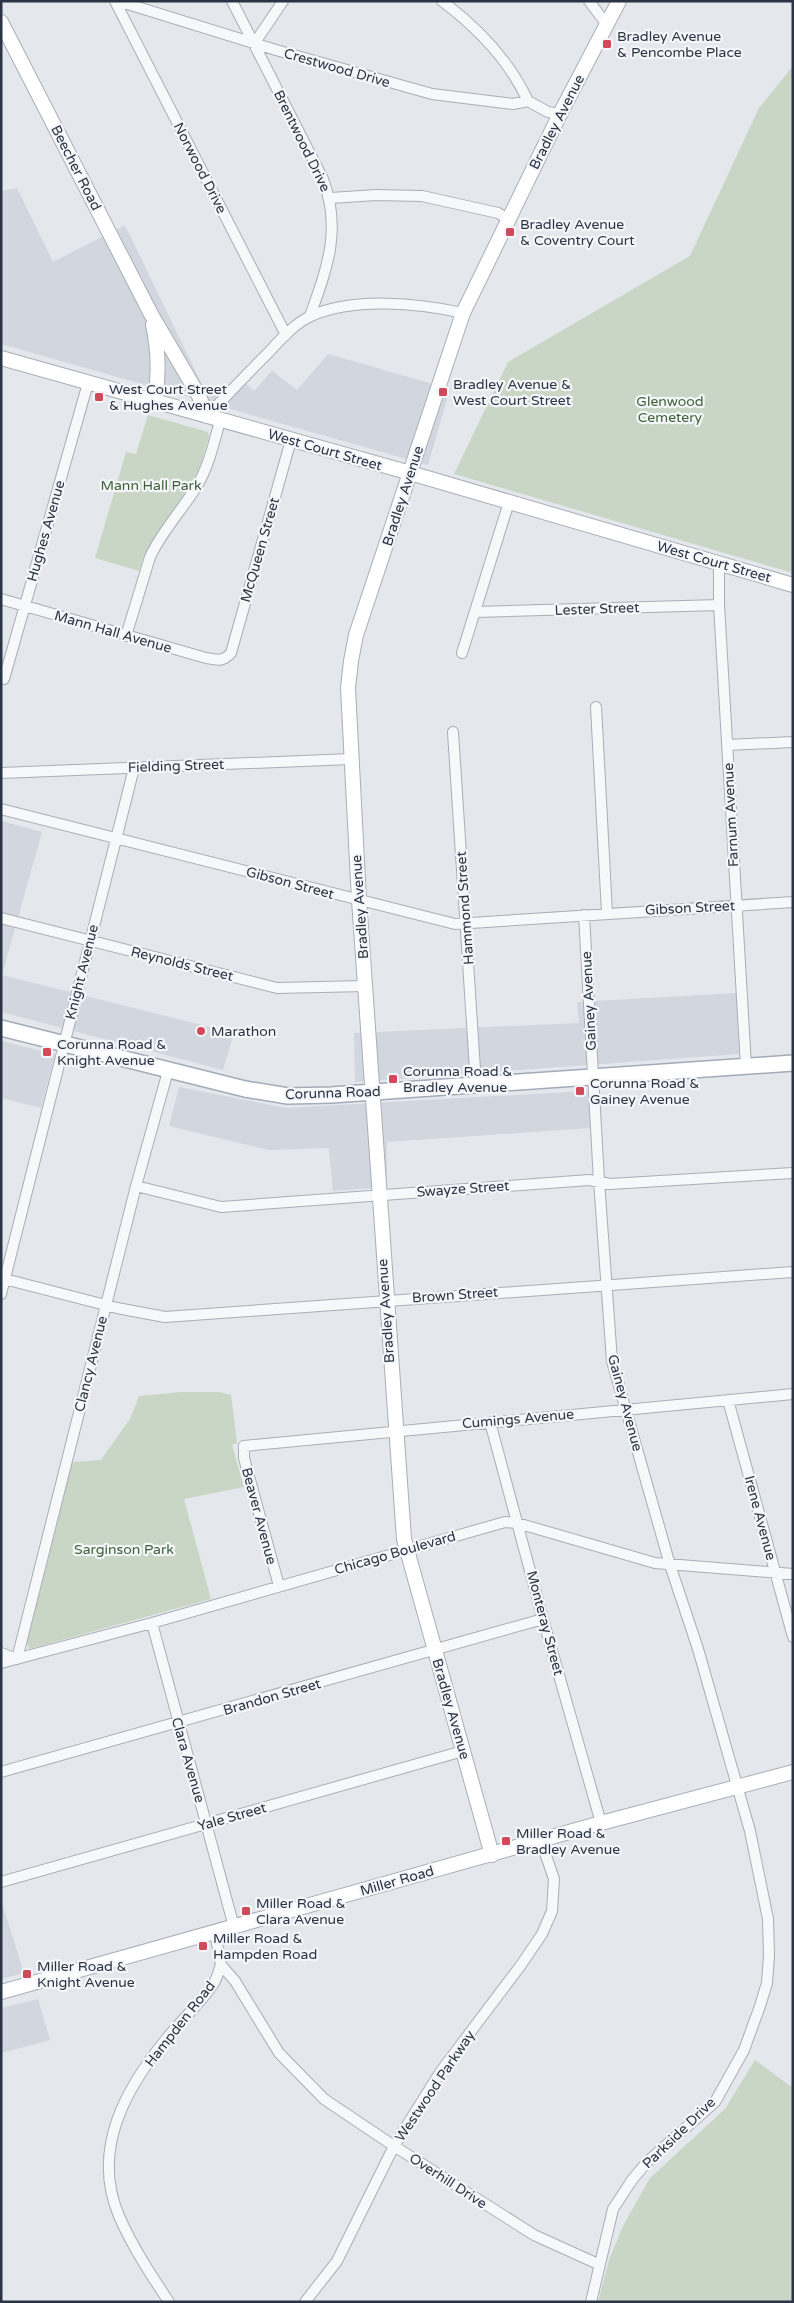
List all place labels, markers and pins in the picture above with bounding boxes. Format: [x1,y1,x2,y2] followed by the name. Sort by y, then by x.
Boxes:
[617,28,742,61] place label: Bradley Avenue & Pencombe Place
[601,38,613,50] marker: Bradley Avenue & Pencombe Place
[520,216,635,249] place label: Bradley Avenue & Coventry Court
[504,226,516,238] marker: Bradley Avenue & Coventry Court
[453,376,572,409] place label: Bradley Avenue & West Court Street
[109,381,228,414] place label: West Court Street & Hughes Avenue
[437,386,449,398] marker: Bradley Avenue & West Court Street
[93,391,105,403] marker: West Court Street & Hughes Avenue
[211,1023,276,1040] place label: Marathon
[195,1025,207,1037] marker: Marathon
[57,1036,167,1069] place label: Corunna Road & Knight Avenue
[41,1046,53,1058] marker: Corunna Road & Knight Avenue
[403,1063,513,1096] place label: Corunna Road & Bradley Avenue
[387,1073,399,1085] marker: Corunna Road & Bradley Avenue
[590,1075,700,1108] place label: Corunna Road & Gainey Avenue
[574,1085,586,1097] marker: Corunna Road & Gainey Avenue
[516,1825,620,1858] place label: Miller Road & Bradley Avenue
[500,1835,512,1847] marker: Miller Road & Bradley Avenue
[256,1895,346,1928] place label: Miller Road & Clara Avenue
[240,1905,252,1917] marker: Miller Road & Clara Avenue
[213,1930,317,1963] place label: Miller Road & Hampden Road
[197,1940,209,1952] marker: Miller Road & Hampden Road
[37,1958,135,1991] place label: Miller Road & Knight Avenue
[21,1968,33,1980] marker: Miller Road & Knight Avenue

